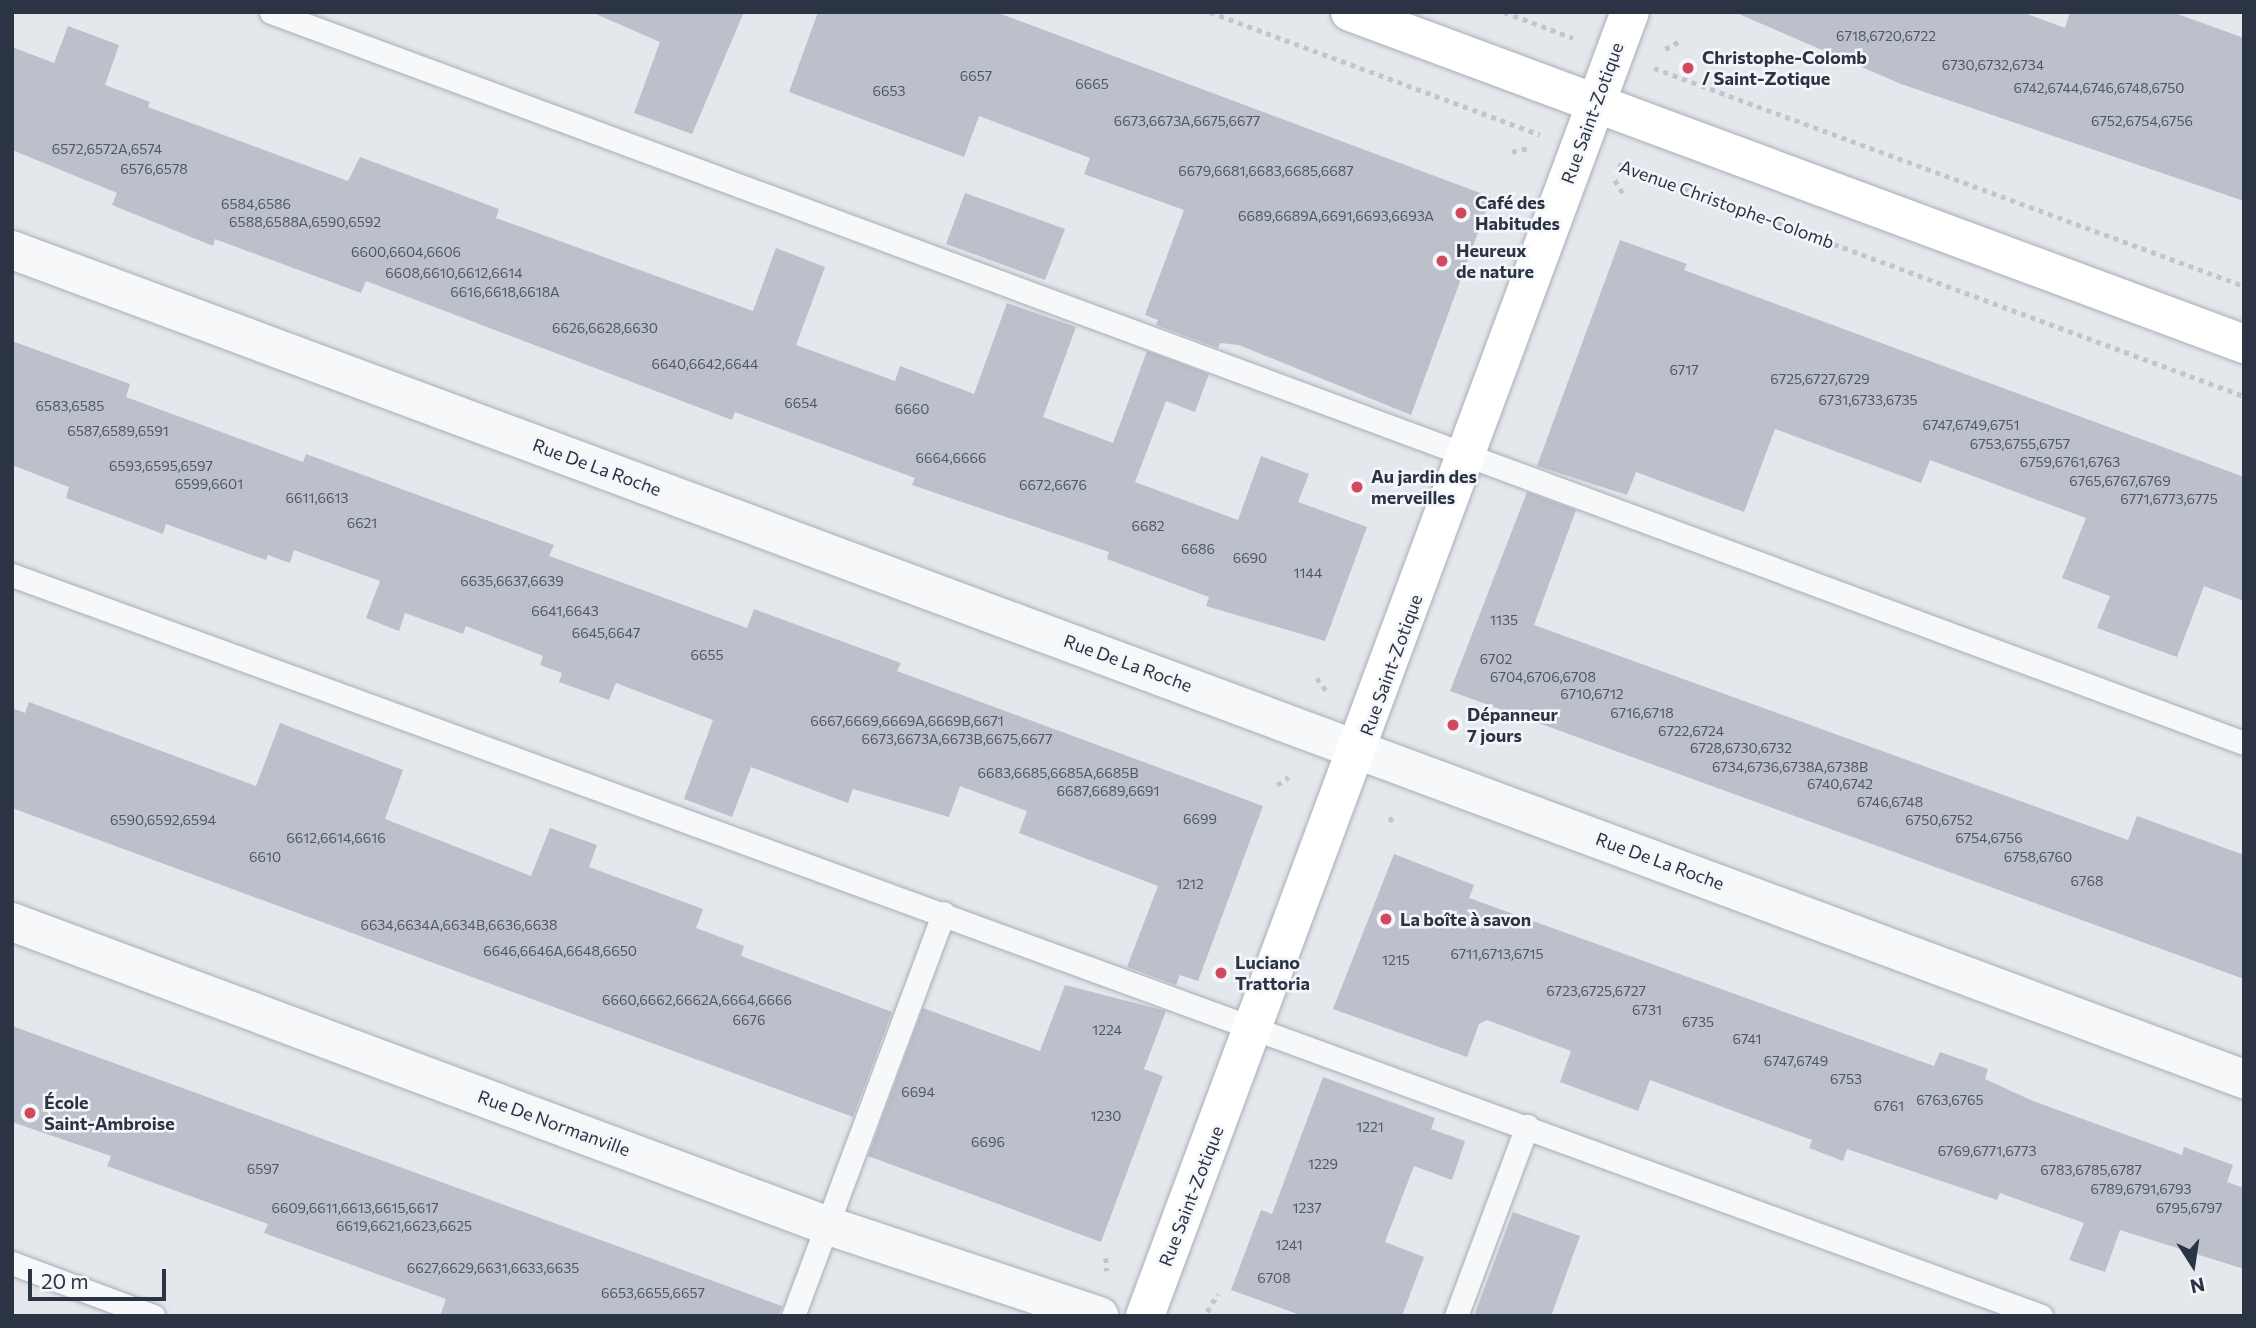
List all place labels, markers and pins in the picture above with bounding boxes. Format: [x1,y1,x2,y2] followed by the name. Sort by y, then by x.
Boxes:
[1702,47,1867,90] place label: Christophe-Colomb / Saint-Zotique
[1680,60,1696,76] marker: Christophe-Colomb / Saint-Zotique
[1475,192,1560,234] place label: Café des Habitudes
[1453,205,1469,221] marker: Café des Habitudes
[1456,240,1534,282] place label: Heureux de nature
[1434,253,1450,269] marker: Heureux de nature
[1371,466,1477,508] place label: Au jardin des merveilles
[1349,479,1365,495] marker: Au jardin des merveilles
[1467,704,1558,746] place label: Dépanneur 7 jours
[1445,717,1461,733] marker: Dépanneur 7 jours
[1400,908,1531,930] place label: La boîte à savon
[1378,911,1394,927] marker: La boîte à savon
[1235,952,1310,995] place label: Luciano Trattoria
[1213,965,1229,981] marker: Luciano Trattoria
[44,1092,175,1134] place label: École Saint-Ambroise
[22,1105,38,1121] marker: École Saint-Ambroise

